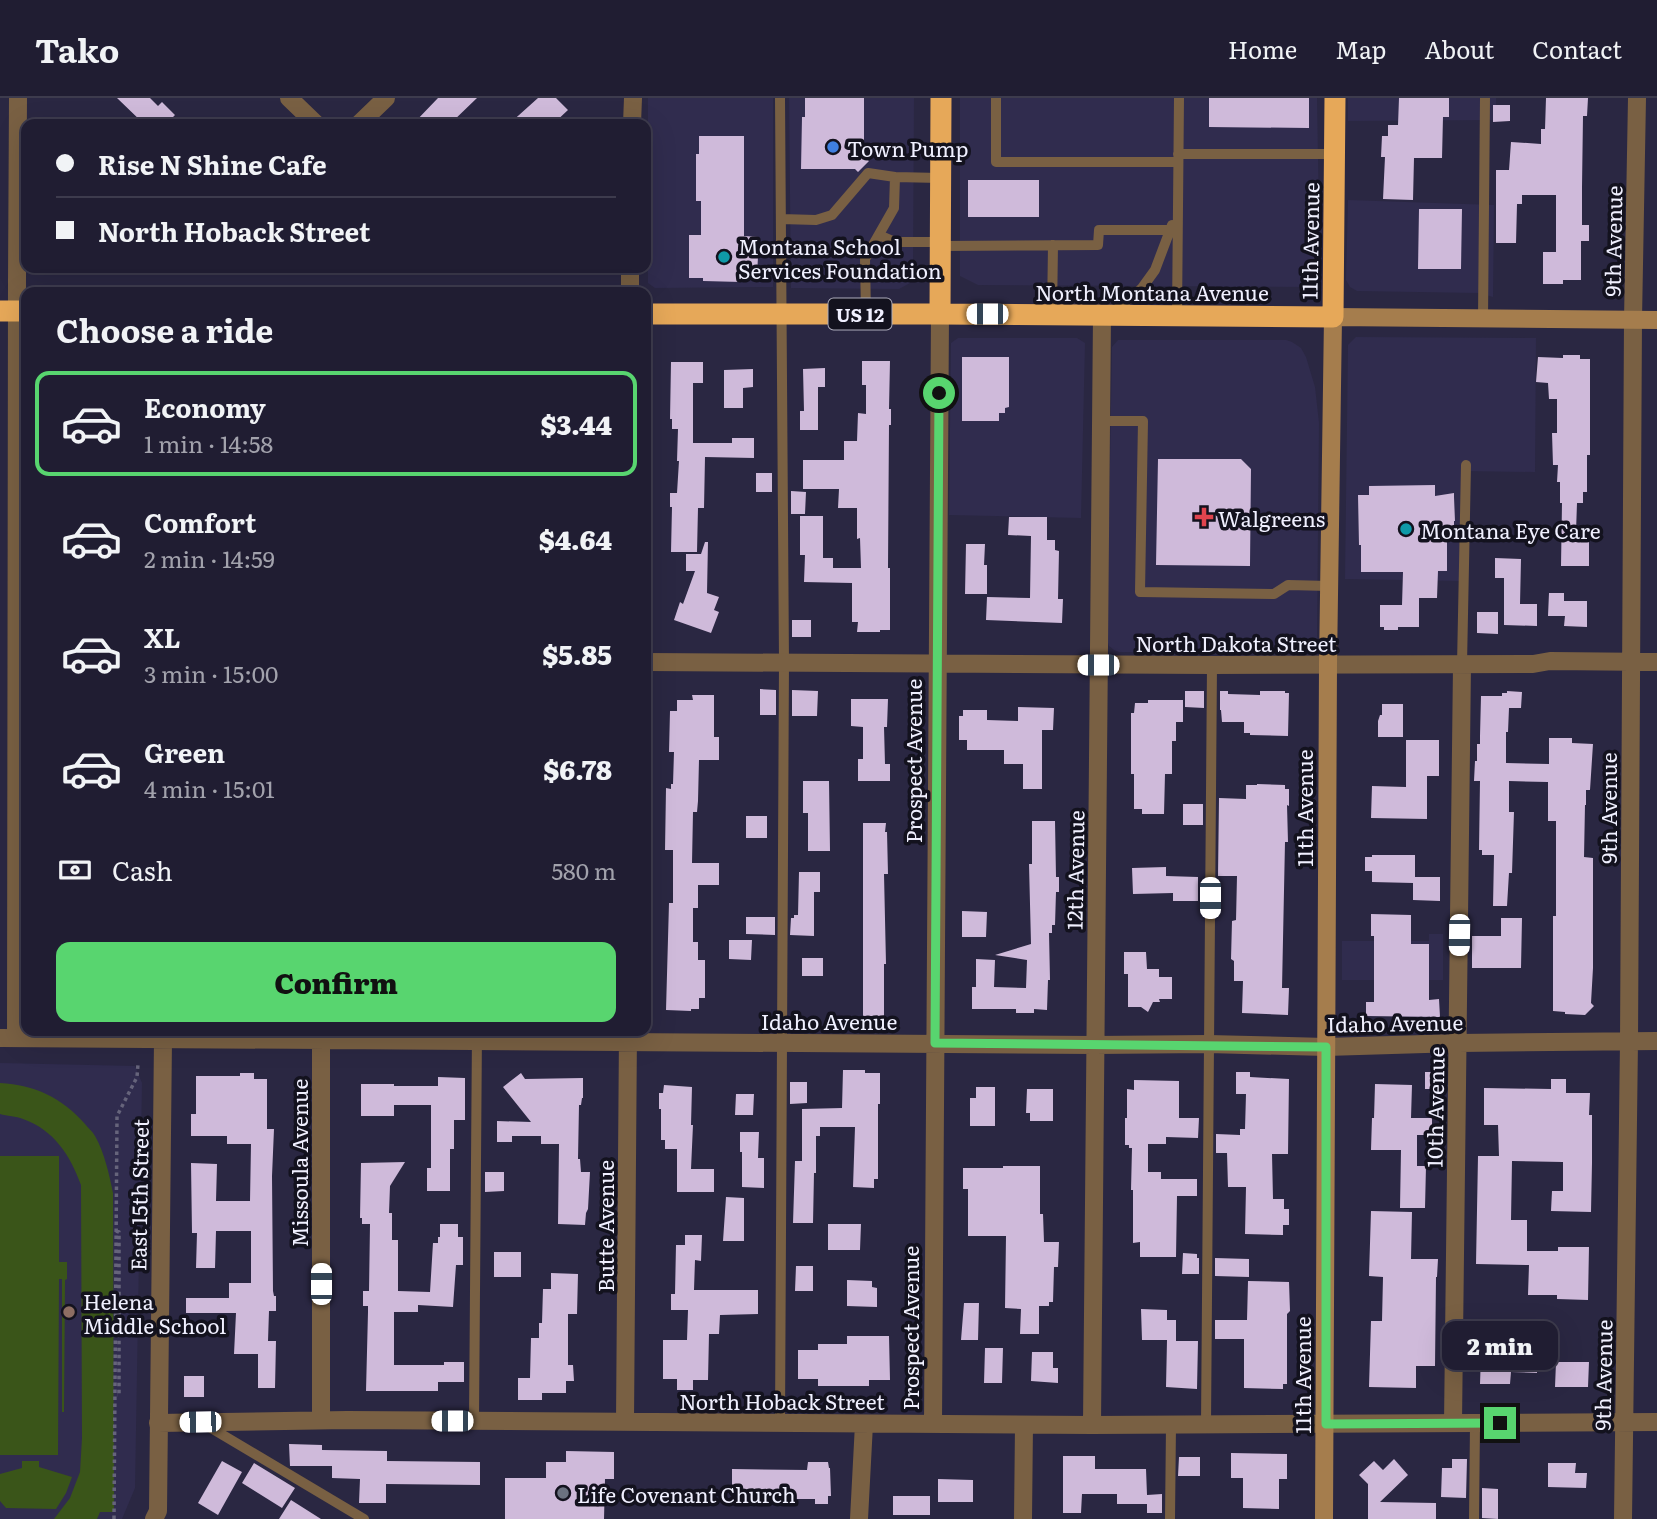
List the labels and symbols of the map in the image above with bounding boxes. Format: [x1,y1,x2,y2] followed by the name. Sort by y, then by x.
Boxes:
[847,132,968,163] place label: Town Pump
[825,139,841,155] marker: Town Pump
[1292,182,1326,300] street label: 11th Avenue
[1596,185,1628,297] street label: 9th Avenue
[738,230,942,285] place label: Montana School Services Foundation
[716,249,732,265] marker: Montana School Services Foundation
[1035,276,1269,307] street label: North Montana Avenue
[828,298,892,330] road number: US 12
[967,304,1009,325] car
[923,377,955,409] route start
[1218,502,1325,533] place label: Walgreens
[1196,509,1212,525] marker: Walgreens
[1420,514,1601,545] place label: Montana Eye Care
[1398,521,1414,537] marker: Montana Eye Care
[1136,627,1337,658] street label: North Dakota Street
[1078,655,1120,676] car
[897,679,928,843] street label: Prospect Avenue
[1288,749,1319,867] street label: 11th Avenue
[1592,752,1623,864] street label: 9th Avenue
[1057,810,1091,930] street label: 12th Avenue
[1200,877,1221,919] car
[1449,914,1470,956] car
[761,1005,897,1036] street label: Idaho Avenue
[1326,1005,1464,1039] street label: Idaho Avenue
[1417,1046,1451,1168] street label: 10th Avenue
[283,1079,314,1247] street label: Missoula Avenue
[121,1118,155,1271] street label: East 15th Street
[589,1160,620,1292] street label: Butte Avenue
[894,1246,925,1410] street label: Prospect Avenue
[311,1263,332,1305] car
[83,1285,226,1340] place label: Helena Middle School
[61,1304,77,1320] marker: Helena Middle School
[1286,1316,1317,1434] street label: 11th Avenue
[1586,1319,1618,1431] street label: 9th Avenue
[1442,1322,1558,1370] callout: 2 min
[679,1385,885,1416] street label: North Hoback Street
[1484,1407,1516,1439] route end
[179,1411,222,1433] car
[432,1411,474,1432] car
[577,1478,796,1509] place label: Life Covenant Church
[555,1485,571,1501] marker: Life Covenant Church

